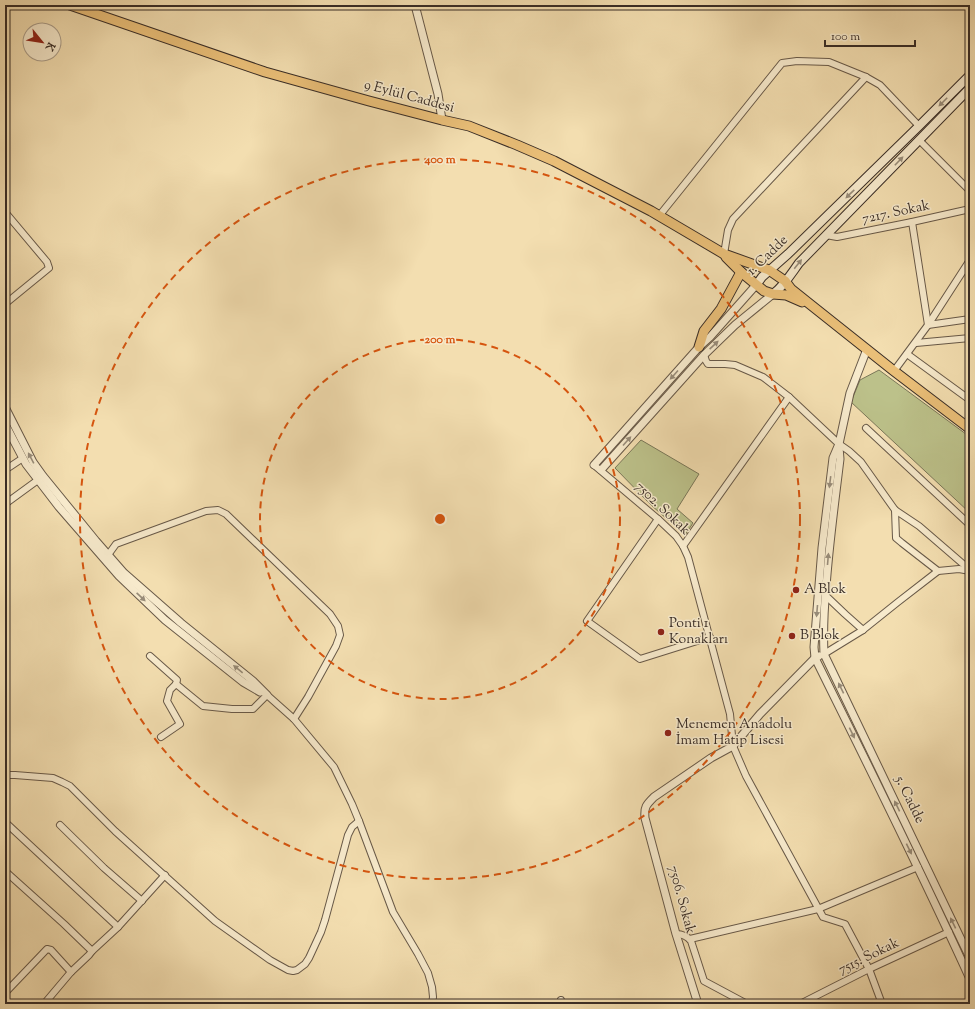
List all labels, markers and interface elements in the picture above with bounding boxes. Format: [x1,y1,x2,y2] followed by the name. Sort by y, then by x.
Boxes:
[22,22,62,62] north arrow
[825,22,915,48] scale bar
[831,28,860,46] text: 100 m
[41,38,59,54] text: K
[362,75,456,119] street label: 9 Eylül Caddesi
[938,97,947,107] one-way arrow
[423,151,456,169] text: 400 m
[894,156,903,166] one-way arrow
[845,189,855,199] one-way arrow
[860,196,932,230] street label: 7217. Sokak
[743,231,793,281] street label: 1. Cadde
[794,259,802,270] one-way arrow
[425,331,455,349] text: 200 m
[709,340,719,349] one-way arrow
[669,370,678,381] one-way arrow
[622,436,632,446] one-way arrow
[28,452,34,464] one-way arrow
[827,476,833,488] one-way arrow
[630,478,694,541] street label: 7502. Sokak
[433,512,447,526] centre of rings
[825,553,832,565] one-way arrow
[804,580,846,600] place label: A Blok
[791,585,801,595] marker: A Blok
[136,592,146,602] one-way arrow
[813,605,820,617] one-way arrow
[669,614,728,650] place label: Ponti 1 Konakları
[800,626,840,646] place label: B Blok
[656,627,666,637] marker: Ponti 1 Konakları
[787,631,797,641] marker: B Blok
[233,665,244,674] one-way arrow
[838,683,844,694] one-way arrow
[676,715,792,751] place label: Menemen Anadolu İmam Hatip Lisesi
[849,727,855,738] one-way arrow
[663,728,673,738] marker: Menemen Anadolu İmam Hatip Lisesi
[888,772,929,827] street label: 5. Cadde
[894,800,900,811] one-way arrow
[906,844,912,855] one-way arrow
[662,864,700,937] street label: 7506. Sokak
[950,917,956,928] one-way arrow
[835,933,903,980] street label: 7515. Sokak

